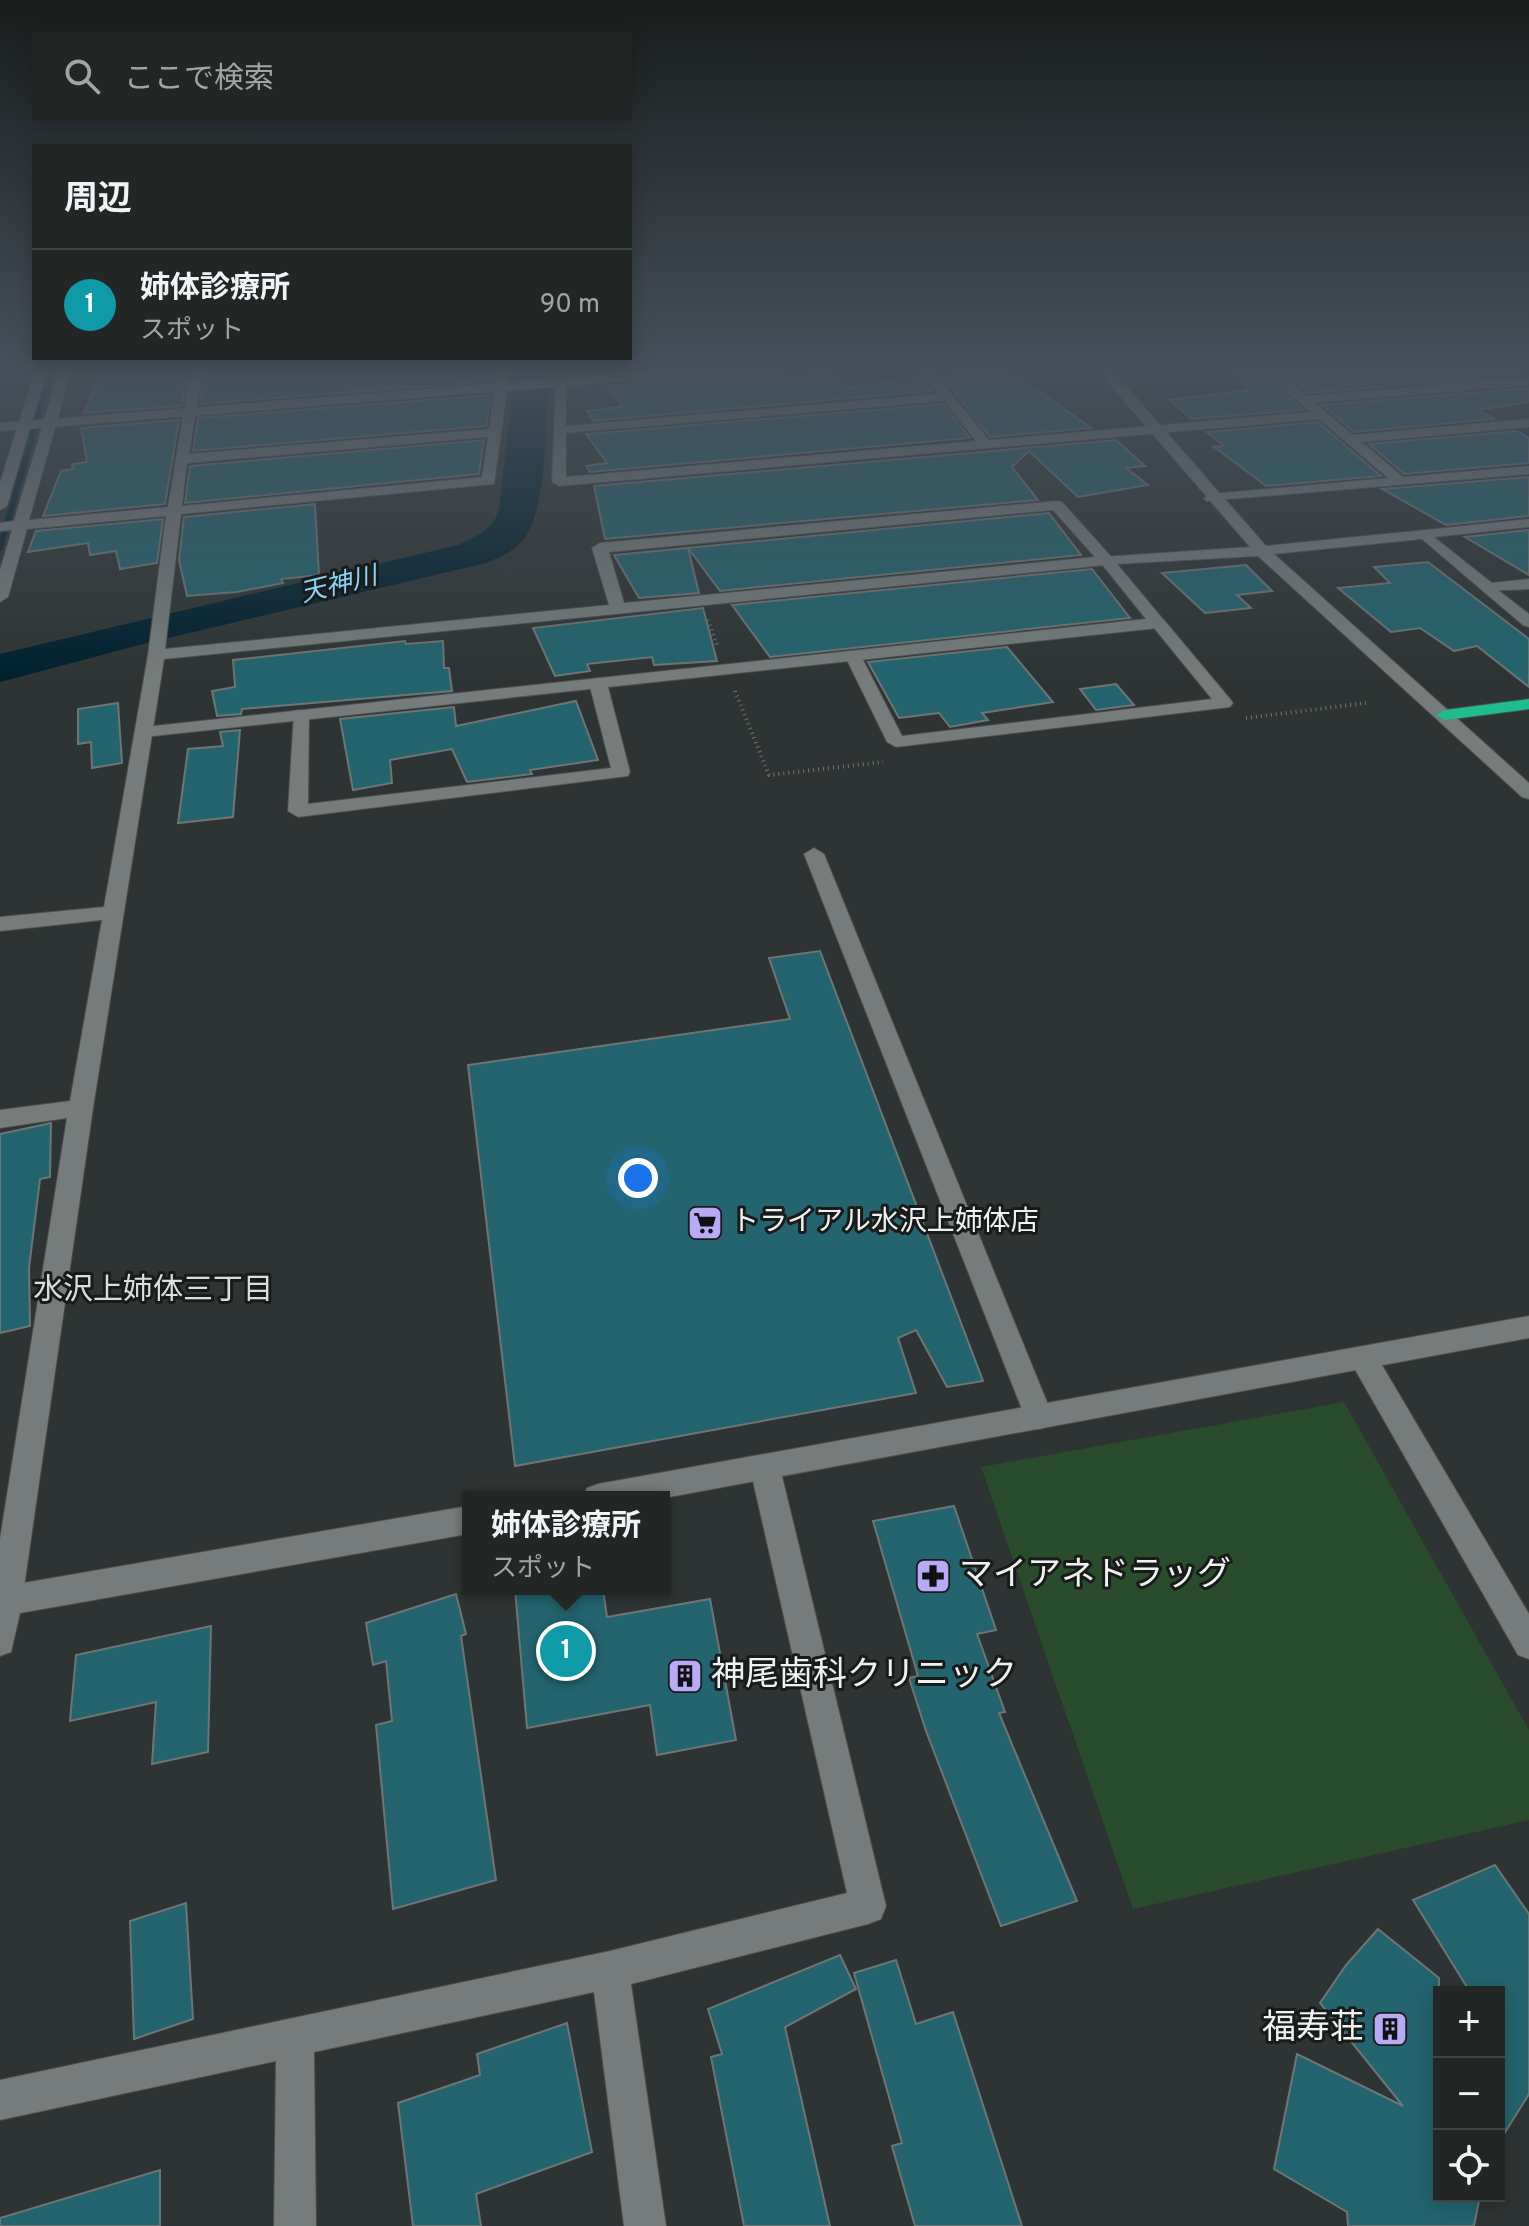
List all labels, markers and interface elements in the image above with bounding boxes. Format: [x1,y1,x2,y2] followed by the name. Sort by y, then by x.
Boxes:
[32,32,632,120] search box
[60,54,104,98] icon: search
[124,62,274,99] text: ここで検索
[64,179,132,222] text: 周辺
[140,271,290,308] text: 姉体診療所
[85,289,95,322] text: 1
[540,289,600,322] text: 90 m
[140,315,244,348] text: スポット
[297,560,384,611] water label: 天神川
[618,1158,658,1198] your location
[686,1204,724,1242] supermarket icon: トライアル水沢上姉体店
[731,1205,1039,1241] place label: トライアル水沢上姉体店
[33,1273,273,1310] district label: 水沢上姉体三丁目
[462,1491,670,1595] popup
[491,1509,641,1546] text: 姉体診療所
[491,1553,595,1586] text: スポット
[959,1555,1231,1598] place label: マイアネドラッグ
[914,1557,952,1595] pharmacy icon: マイアネドラッグ
[540,1621,592,1681] pin: 1
[711,1655,1017,1698] place label: 神尾歯科クリニック
[666,1657,704,1695] building icon: 神尾歯科クリニック
[1433,1986,1505,2202] map controls
[1433,1986,1505,2058] button: +
[1262,2008,1364,2051] place label: 福寿荘
[1371,2010,1409,2048] building icon: 福寿荘
[1433,2058,1505,2130] button: −
[1433,2130,1505,2202] button: locate

